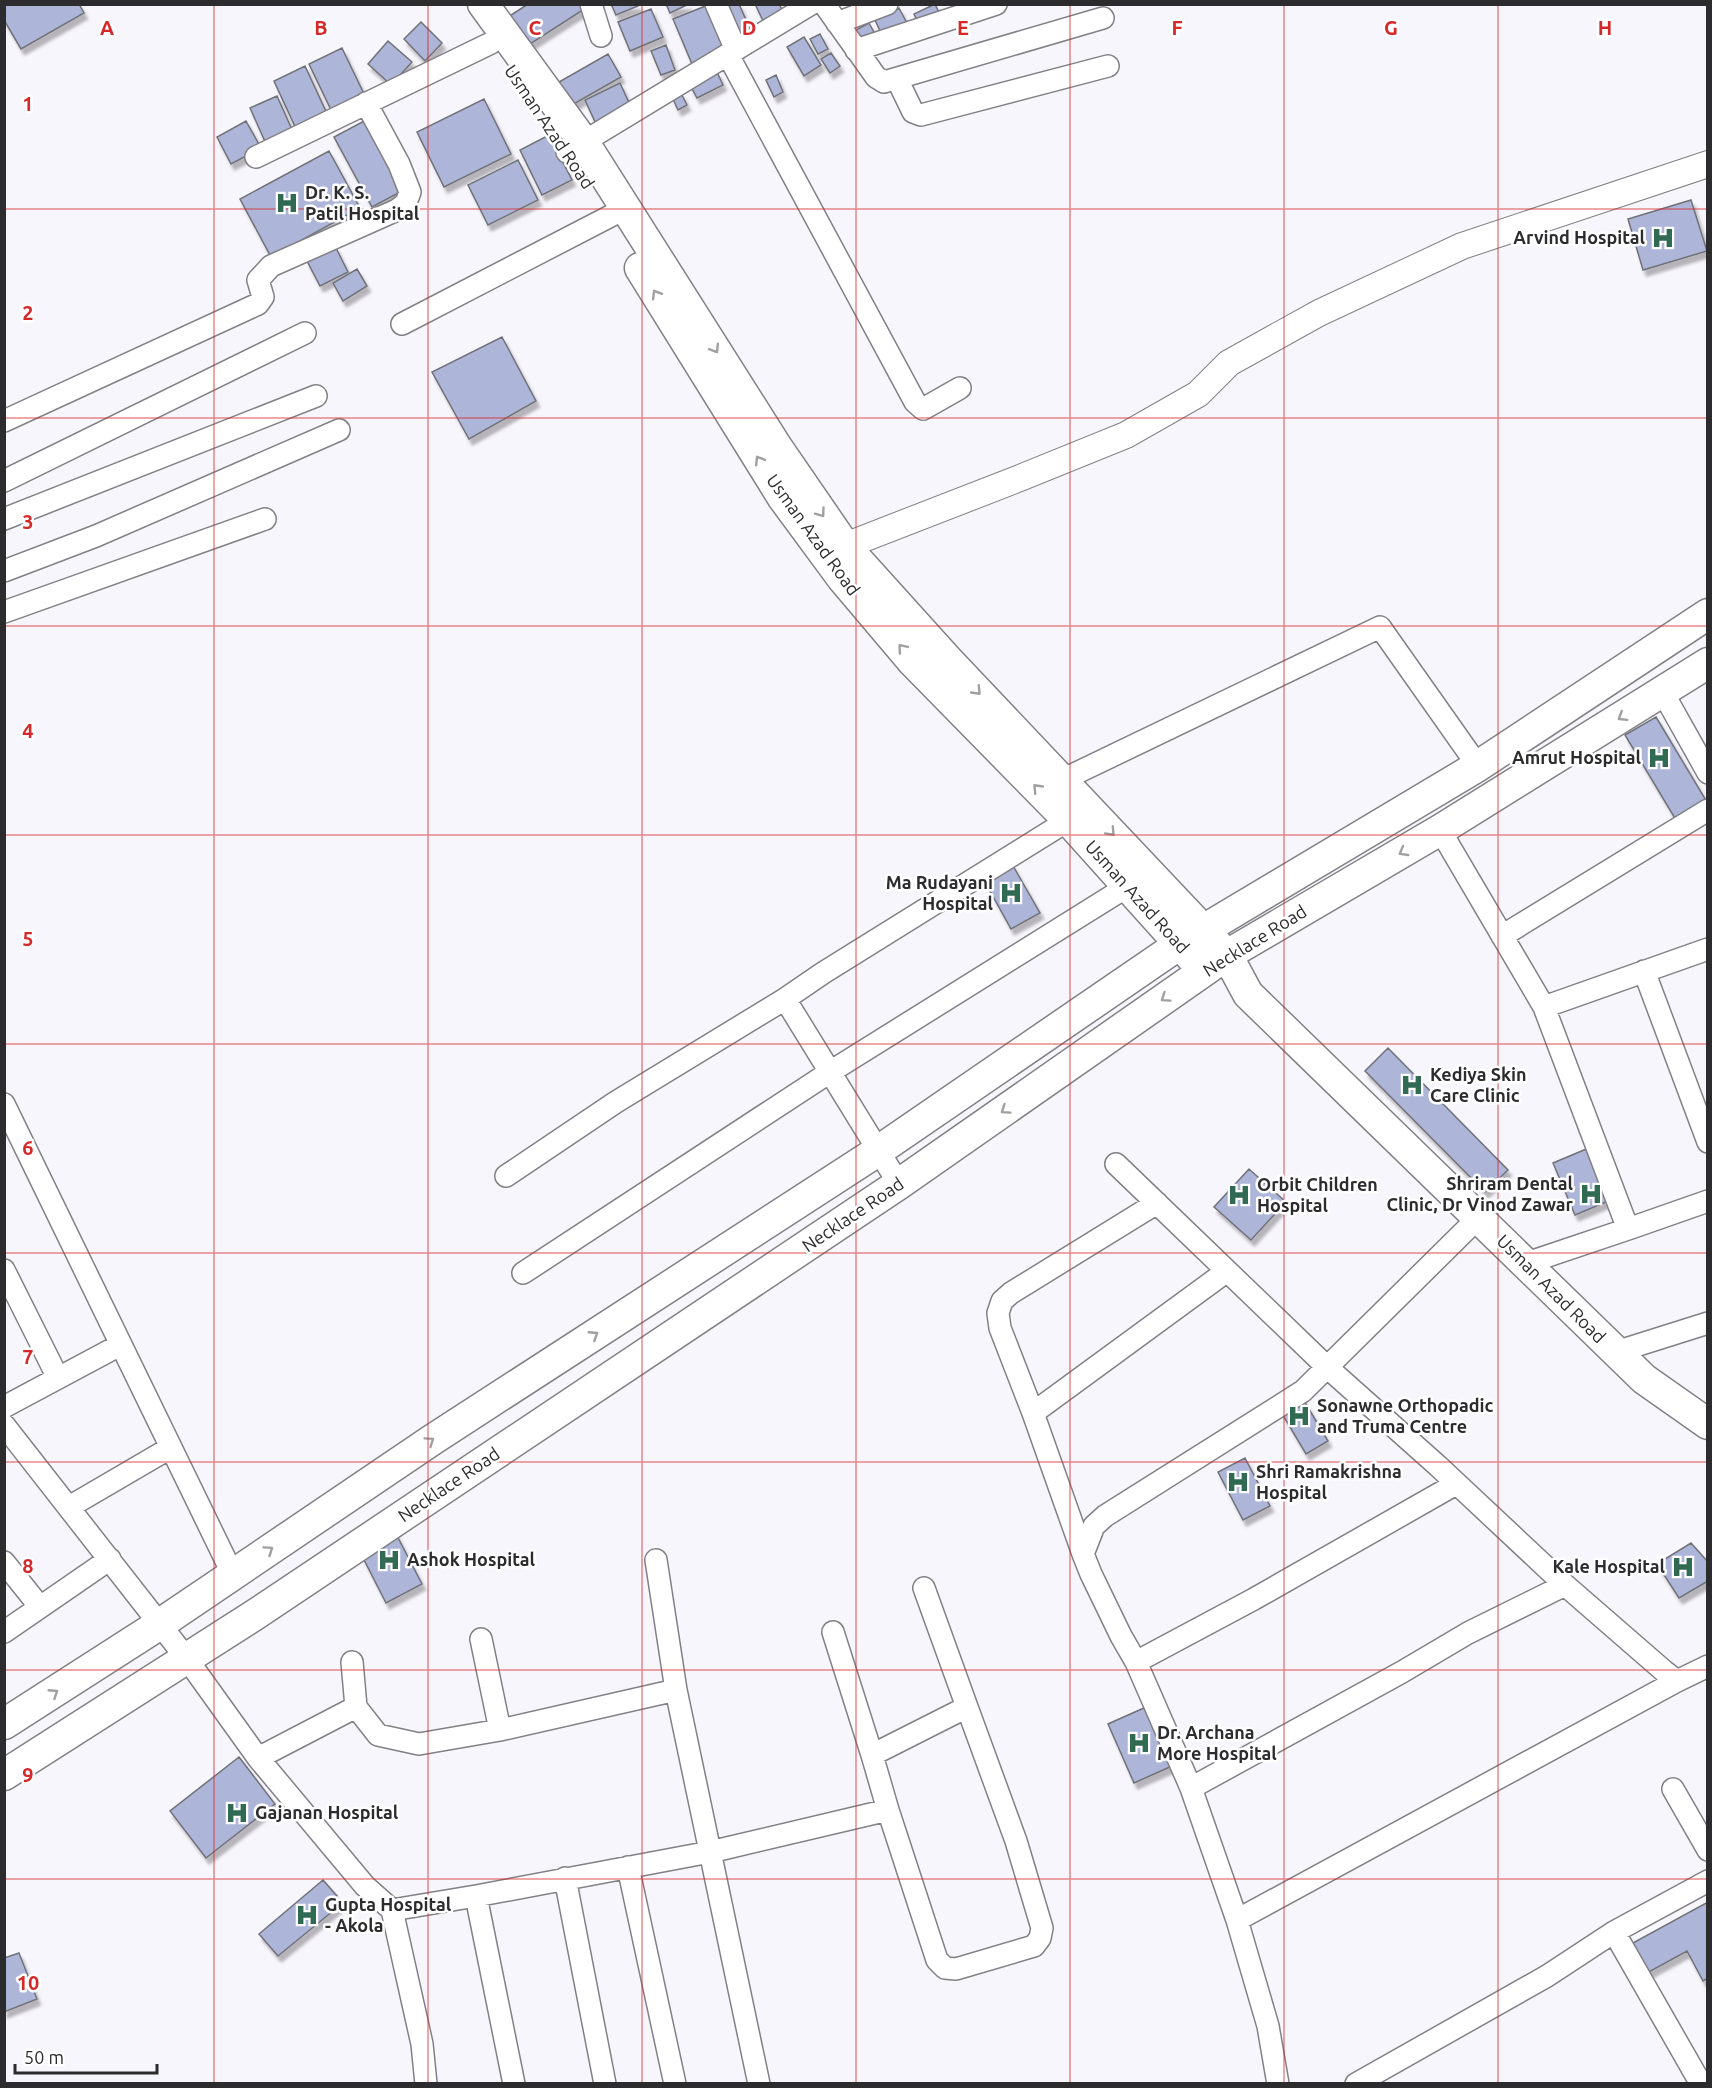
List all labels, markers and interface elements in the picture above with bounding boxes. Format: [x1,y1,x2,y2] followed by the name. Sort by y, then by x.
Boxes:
[100,16,114,39] text: A
[314,16,328,39] text: B
[529,16,542,39] text: C
[742,16,756,39] text: D
[957,16,969,39] text: E
[1171,16,1183,39] text: F
[1384,16,1398,39] text: G
[1598,16,1612,39] text: H
[501,61,599,192] street label: Usman Azad Road
[22,92,34,115] text: 1
[305,182,420,223] place label: Dr. K. S. Patil Hospital
[274,190,300,216] hospital icon: Dr. K. S. Patil Hospital
[1650,225,1676,251] hospital icon: Arvind Hospital
[1513,227,1646,247] place label: Arvind Hospital
[651,290,663,300] one-way arrow
[22,301,34,324] text: 2
[708,343,720,353] one-way arrow
[754,456,766,466] one-way arrow
[763,470,864,599] street label: Usman Azad Road
[814,506,825,517] one-way arrow
[22,510,34,533] text: 3
[898,644,909,655] one-way arrow
[970,684,981,695] one-way arrow
[1618,709,1628,721] one-way arrow
[22,719,34,742] text: 4
[1646,745,1672,771] hospital icon: Amrut Hospital
[1512,747,1642,767] place label: Amrut Hospital
[1034,785,1045,796] one-way arrow
[1104,825,1115,836] one-way arrow
[1082,836,1194,957] street label: Usman Azad Road
[1399,845,1409,856] one-way arrow
[886,872,994,913] place label: Ma Rudayani Hospital
[998,880,1024,906] hospital icon: Ma Rudayani Hospital
[1199,900,1310,980] street label: Necklace Road
[22,927,34,950] text: 5
[1161,991,1172,1002] one-way arrow
[1430,1064,1527,1105] place label: Kediya Skin Care Clinic
[1399,1072,1425,1098] hospital icon: Kediya Skin Care Clinic
[1001,1103,1012,1114] one-way arrow
[22,1136,34,1159] text: 6
[798,1173,907,1255] street label: Necklace Road
[1387,1173,1574,1214] place label: Shriram Dental Clinic, Dr Vinod Zawar
[1257,1174,1378,1215] place label: Orbit Children Hospital
[1578,1181,1604,1207] hospital icon: Shriram Dental Clinic, Dr Vinod Zawar
[1226,1182,1252,1208] hospital icon: Orbit Children Hospital
[1493,1230,1610,1347] street label: Usman Azad Road
[587,1331,598,1342] one-way arrow
[22,1345,34,1368] text: 7
[1317,1395,1493,1436] place label: Sonawne Orthopadic and Truma Centre
[1286,1403,1312,1429] hospital icon: Sonawne Orthopadic and Truma Centre
[424,1437,435,1448] one-way arrow
[394,1443,503,1525] street label: Necklace Road
[1256,1461,1402,1502] place label: Shri Ramakrishna Hospital
[1225,1469,1251,1495] hospital icon: Shri Ramakrishna Hospital
[262,1546,273,1557] one-way arrow
[376,1547,402,1573] hospital icon: Ashok Hospital
[407,1549,535,1569] place label: Ashok Hospital
[22,1554,34,1577] text: 8
[1670,1554,1696,1580] hospital icon: Kale Hospital
[1552,1556,1666,1576] place label: Kale Hospital
[48,1688,58,1700] one-way arrow
[1157,1722,1277,1763] place label: Dr. Archana More Hospital
[1126,1730,1152,1756] hospital icon: Dr. Archana More Hospital
[22,1763,34,1786] text: 9
[224,1800,250,1826] hospital icon: Gajanan Hospital
[255,1802,399,1822] place label: Gajanan Hospital
[325,1894,452,1935] place label: Gupta Hospital - Akola
[294,1902,320,1928] hospital icon: Gupta Hospital - Akola
[17,1971,39,1994] text: 10
[15,2037,158,2075] scale bar
[24,2047,64,2067] text: 50 m

